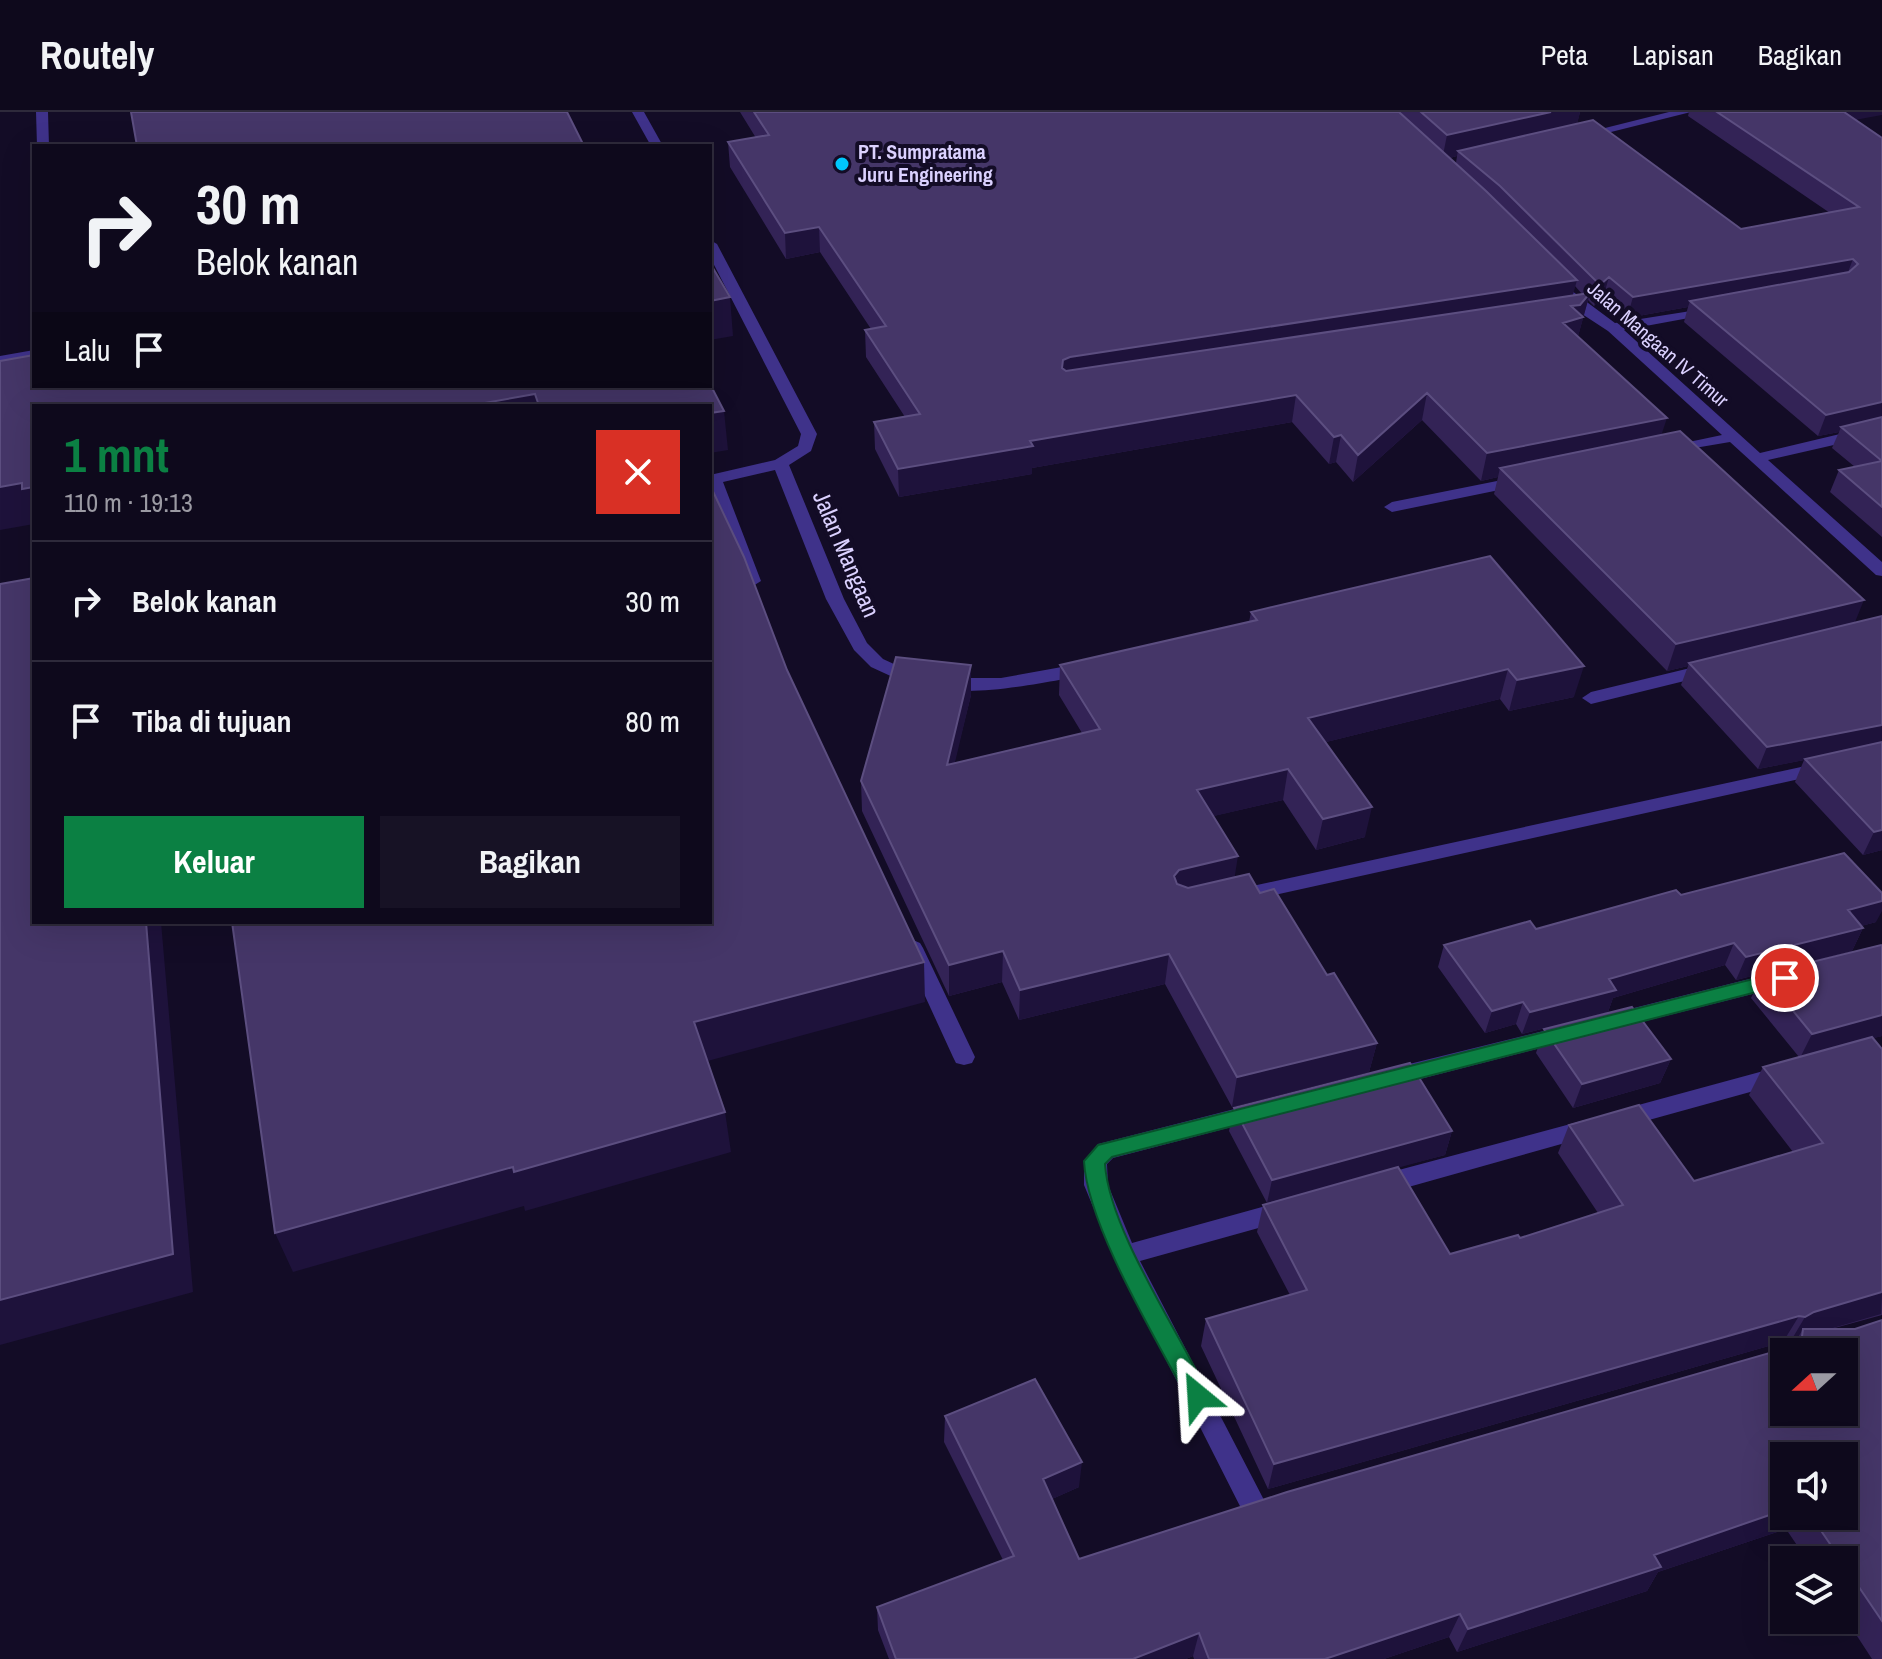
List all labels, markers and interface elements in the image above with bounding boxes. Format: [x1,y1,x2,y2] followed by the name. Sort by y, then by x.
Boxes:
[40,30,154,81] text: Routely
[1541,36,1588,74] text: Peta
[1632,36,1714,74] text: Lapisan
[1758,36,1842,74] text: Bagikan
[858,138,993,188] place label: PT. Sumpratama Juru Engineering
[833,155,851,173] marker: PT. Sumpratama Juru Engineering
[196,166,301,241] text: 30 m
[64,176,168,280] icon: right
[196,238,358,286] text: Belok kanan
[1582,275,1735,413] street label: Jalan Mangaan IV Timur
[127,328,171,372] icon: arrive
[64,330,111,370] text: Lalu
[64,422,169,487] text: 1 mnt
[596,430,680,514] button: close
[64,485,193,520] text: 110 m · 19:13
[806,485,888,622] street label: Jalan Mangaan
[64,579,108,623] icon: right
[132,581,277,621] text: Belok kanan
[625,581,680,621] text: 30 m
[64,699,108,743] icon: arrive
[132,701,292,741] text: Tiba di tujuan
[625,701,680,741] text: 80 m
[64,816,364,908] button: Keluar
[380,816,680,908] button: Bagikan
[1751,944,1819,1012] pin
[1763,956,1807,1000] icon: arrive
[1770,1338,1858,1426] north arrow
[1770,1338,1858,1634] map controls
[1156,1354,1240,1438] position arrow
[1770,1442,1858,1530] button: sound
[1770,1546,1858,1634] button: layers

